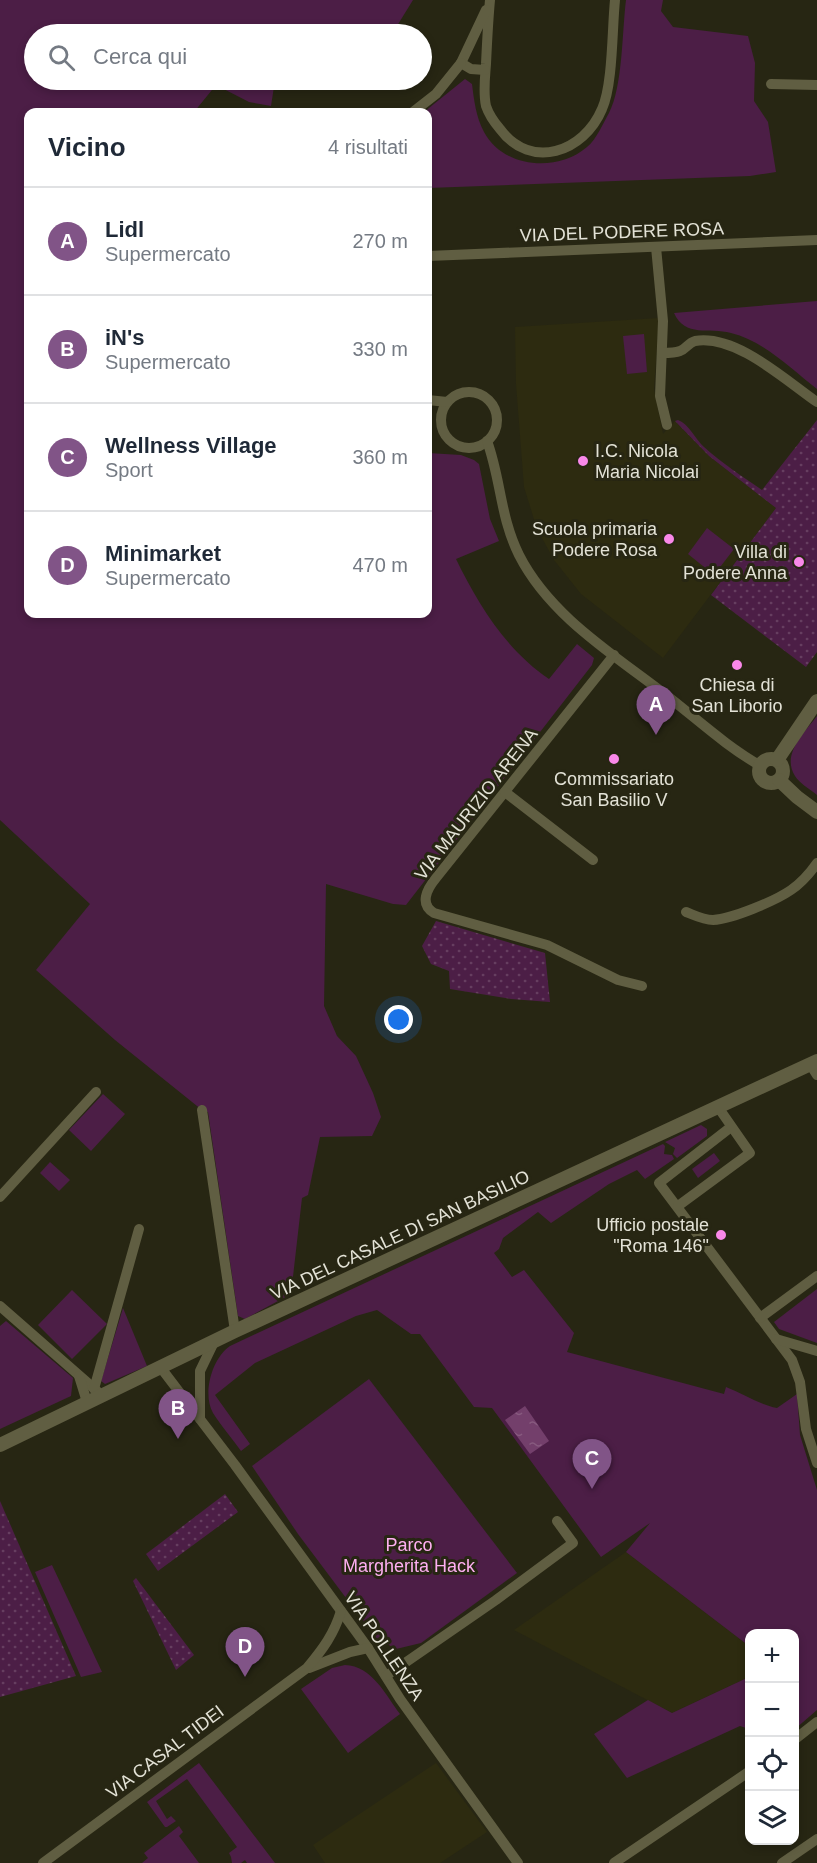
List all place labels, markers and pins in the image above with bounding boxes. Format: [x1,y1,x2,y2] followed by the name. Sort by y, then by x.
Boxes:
[595,441,699,482] place label: I.C. Nicola Maria Nicolai
[576,454,590,468] marker: I.C. Nicola Maria Nicolai
[532,519,658,560] place label: Scuola primaria Podere Rosa
[662,532,676,546] marker: Scuola primaria Podere Rosa
[683,542,788,583] place label: Villa di Podere Anna
[792,555,806,569] marker: Villa di Podere Anna
[730,658,744,672] marker: Chiesa di San Liborio
[691,675,783,716] place label: Chiesa di San Liborio
[636,686,676,735] pin: A
[607,752,621,766] marker: Commissariato San Basilio V
[554,769,674,810] place label: Commissariato San Basilio V
[596,1215,709,1256] place label: Ufficio postale "Roma 146"
[714,1228,728,1242] marker: Ufficio postale "Roma 146"
[158,1390,198,1439] pin: B
[572,1440,612,1489] pin: C
[226,1628,264,1677] pin: D

